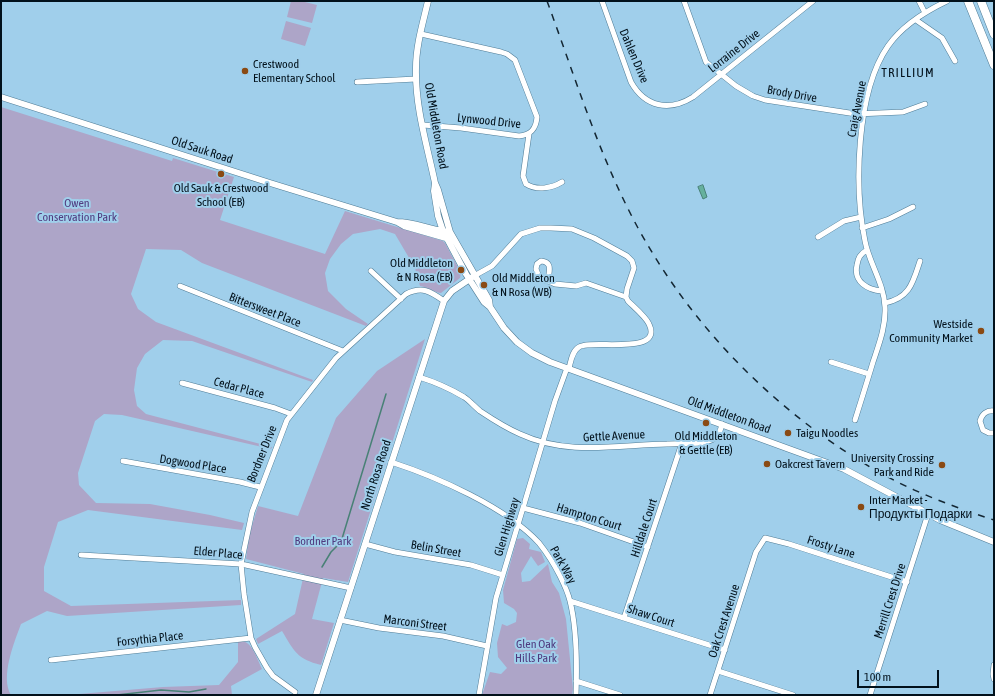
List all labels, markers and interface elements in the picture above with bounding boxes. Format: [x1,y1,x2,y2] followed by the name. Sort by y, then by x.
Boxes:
[705,26,763,76] street label: Lorraine Drive
[616,27,652,85] street label: Dahlen Drive
[253,57,335,85] place label: Crestwood Elementary School
[881,65,935,81] district label: TRILLIUM
[240,66,250,76] marker: Crestwood Elementary School
[844,80,870,138] street label: Craig Avenue
[421,82,451,170] street label: Old Middleton Road
[766,83,818,105] street label: Brody Drive
[456,110,522,132] street label: Lynwood Drive
[170,133,234,167] street label: Old Sauk Road
[216,169,226,179] marker: Old Sauk & Crestwood School (EB)
[174,181,268,209] place label: Old Sauk & Crestwood School (EB)
[37,196,117,224] park label: Owen Conservation Park
[390,256,453,284] place label: Old Middleton & N Rosa (EB)
[456,265,466,275] marker: Old Middleton & N Rosa (EB)
[492,271,555,299] place label: Old Middleton & N Rosa (WB)
[479,280,489,290] marker: Old Middleton & N Rosa (WB)
[227,290,303,330] street label: Bittersweet Place
[889,317,973,345] place label: Westside Community Market
[976,326,986,336] marker: Westside Community Market
[212,374,266,402] street label: Cedar Place
[685,393,773,437] street label: Old Middleton Road
[701,418,711,428] marker: Old Middleton & Gettle (EB)
[244,423,280,485] street label: Bordner Drive
[796,426,858,440] place label: Taigu Noodles
[583,427,645,445] street label: Gettle Avenue
[783,428,793,438] marker: Taigu Noodles
[675,429,737,457] place label: Old Middleton & Gettle (EB)
[358,438,394,512] street label: North Rosa Road
[851,451,934,479] place label: University Crossing Park and Ride
[158,452,228,476] street label: Dogwood Place
[775,457,845,471] place label: Oakcrest Tavern
[762,459,772,469] marker: Oakcrest Tavern
[937,460,947,470] marker: University Crossing Park and Ride
[869,493,972,521] place label: Inter Market - Продукты Подарки
[491,496,523,558] street label: Glen Highway
[628,497,660,559] street label: Hilldale Court
[555,500,623,534] street label: Hampton Court
[856,502,866,512] marker: Inter Market - Продукты Подарки
[805,532,857,562] street label: Frosty Lane
[294,534,352,548] park label: Bordner Park
[410,537,462,561] street label: Belin Street
[193,544,243,562] street label: Elder Place
[547,544,579,586] street label: Park Way
[871,562,909,640] street label: Merrill Crest Drive
[705,582,743,660] street label: Oak Crest Avenue
[625,602,677,630] street label: Shaw Court
[382,612,448,634] street label: Marconi Street
[116,628,184,650] street label: Forsythia Place
[515,637,557,665] park label: Glen Oak Hills Park
[859,662,941,688] scale bar
[864,670,891,684] text: 100 m

